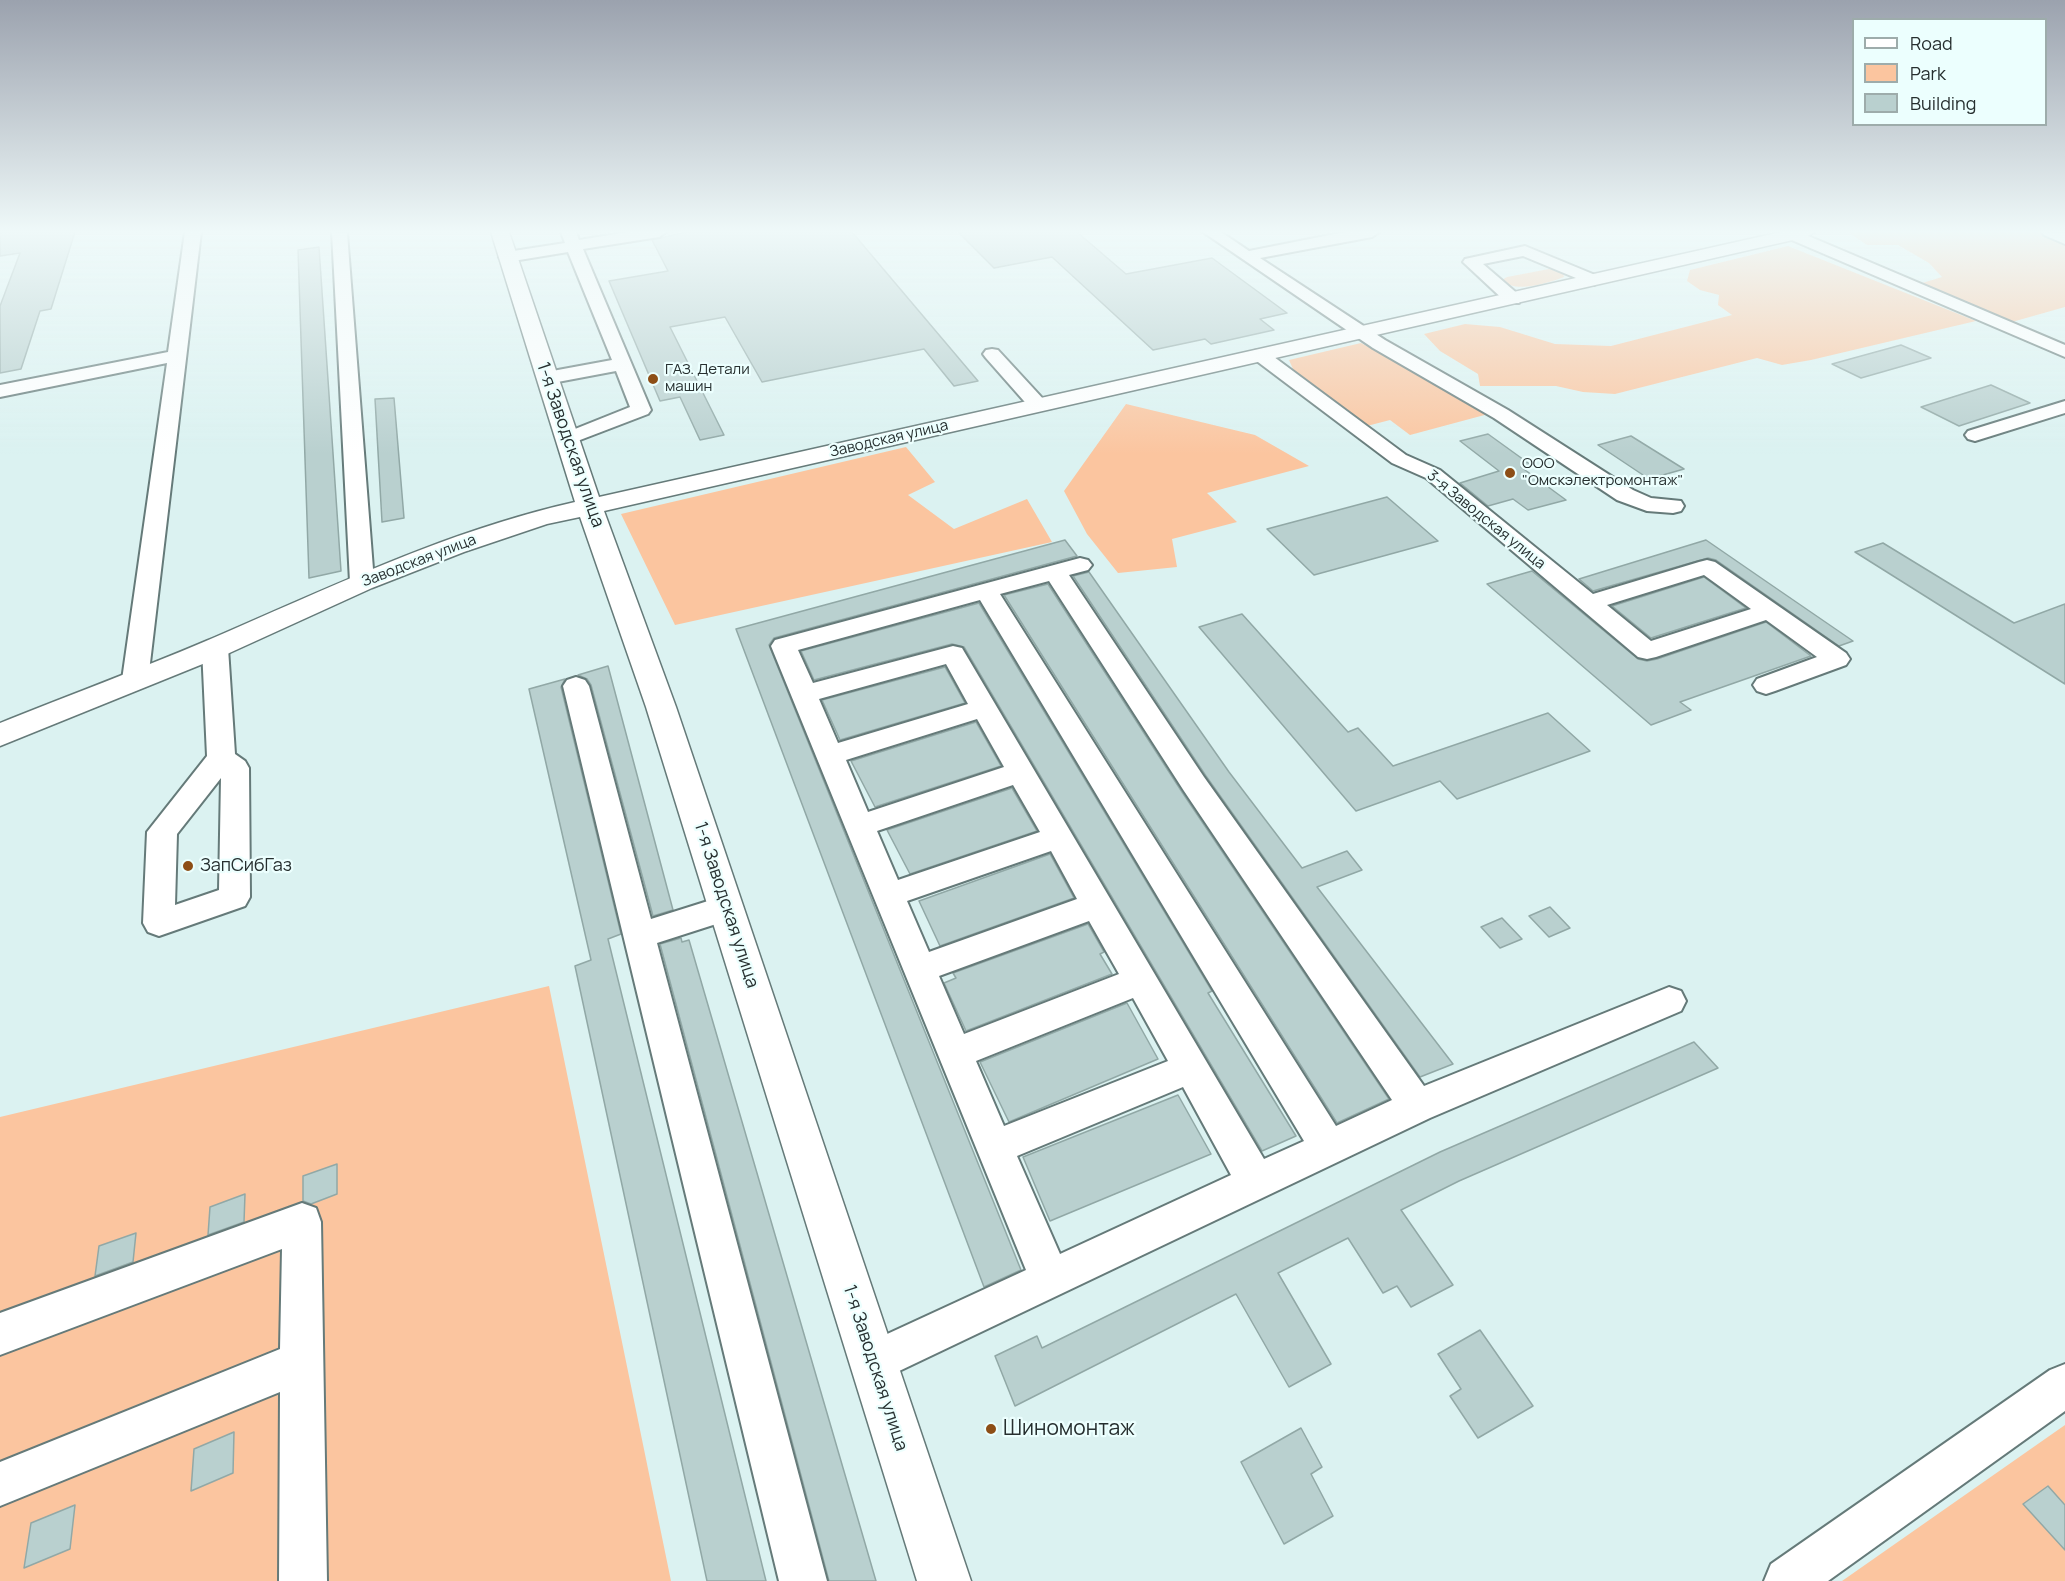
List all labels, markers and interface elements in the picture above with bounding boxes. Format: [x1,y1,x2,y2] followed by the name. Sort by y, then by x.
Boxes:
[1852,18,2047,126] legend
[1910,31,1953,55] text: Road
[1910,61,1946,85] text: Park
[1910,91,1976,115] text: Building
[532,360,608,530] street label: 1-я Заводская улица
[665,361,750,396] place label: ГАЗ. Детали машин
[646,372,660,386] marker: ГАЗ. Детали машин
[828,417,950,461] street label: Заводская улица
[1522,455,1683,490] place label: ООО "Омскэлектромонтаж"
[1503,466,1517,480] marker: ООО "Омскэлектромонтаж"
[1423,467,1549,573] street label: 3-я Заводская улица
[359,531,479,591] street label: Заводская улица
[689,819,763,991] street label: 1-я Заводская улица
[200,855,292,877] place label: ЗапСибГаз
[181,859,195,873] marker: ЗапСибГаз
[838,1282,912,1454] street label: 1-я Заводская улица
[1003,1416,1135,1442] place label: Шиномонтаж
[984,1422,998,1436] marker: Шиномонтаж

